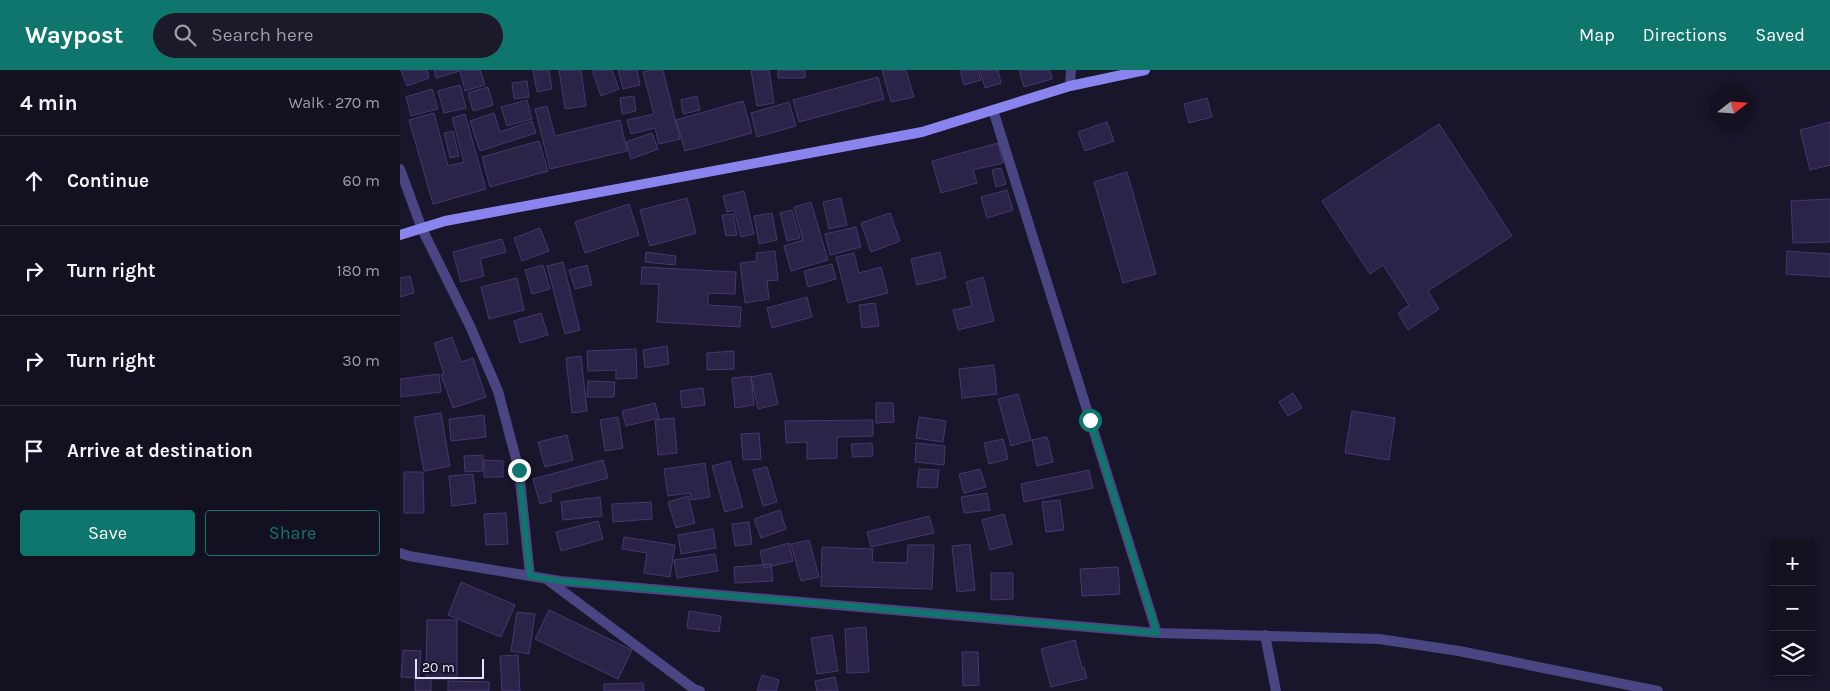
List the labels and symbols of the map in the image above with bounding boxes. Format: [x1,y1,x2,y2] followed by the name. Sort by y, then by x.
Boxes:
[1710,85,1755,130] north arrow
[1079,409,1102,432] route start
[508,459,531,482] route end
[415,656,484,679] scale bar

